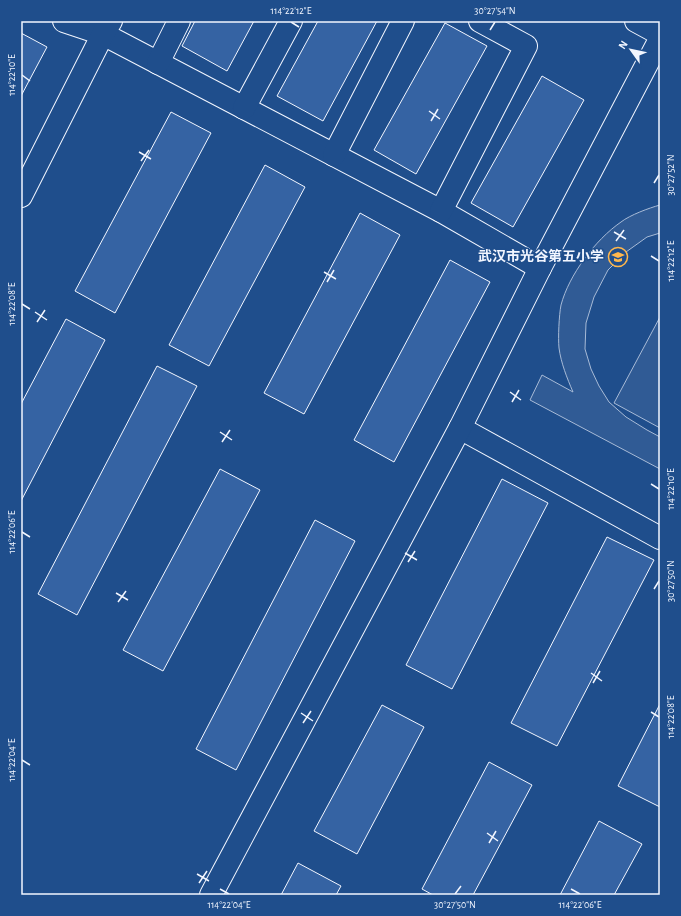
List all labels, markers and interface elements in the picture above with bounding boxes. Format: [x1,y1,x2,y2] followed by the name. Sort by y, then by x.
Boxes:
[271,6,312,16] text: 114°22'12"E
[474,6,516,16] text: 30°27'54"N
[611,30,651,70] north arrow
[616,39,630,51] text: N
[7,54,17,96] text: 114°22'10"E
[666,154,676,196] text: 30°27'52"N
[666,240,676,282] text: 114°22'12"E
[607,246,629,268] school or university icon: 武汉市光谷第五小学
[478,248,604,264] place label: 武汉市光谷第五小学
[7,282,17,326] text: 114°22'08"E
[666,468,676,510] text: 114°22'10"E
[7,510,17,553] text: 114°22'06"E
[666,560,676,602] text: 30°27'50"N
[666,695,676,739] text: 114°22'08"E
[7,738,17,782] text: 114°22'04"E
[207,900,251,910] text: 114°22'04"E
[434,900,476,910] text: 30°27'50"N
[559,900,602,910] text: 114°22'06"E

